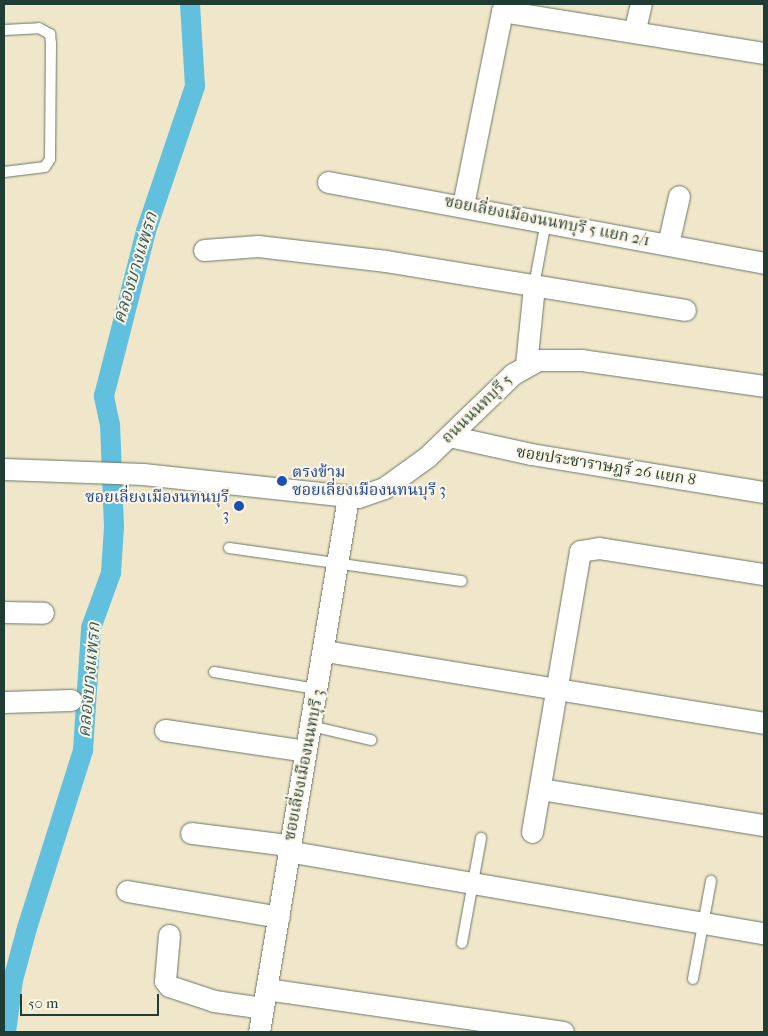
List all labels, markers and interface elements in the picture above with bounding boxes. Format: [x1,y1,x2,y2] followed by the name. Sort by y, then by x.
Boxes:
[443,192,651,250] street label: ซอยเลี่ยงเมืองนนทบุรี 5 แยก 2/1
[109,210,163,326] water label: คลองบางแพรก
[438,371,516,447] street label: ถนนนนทบุรี 5
[515,442,697,490] street label: ซอยประชาราษฎร์ 26 แยก 8
[292,462,446,500] place label: ตรงข้าม ซอยเลี่ยงเมืองนทนบุรี 3
[276,475,288,487] marker: ตรงข้าม ซอยเลี่ยงเมืองนทนบุรี 3
[85,487,229,525] place label: ซอยเลี่ยงเมืองนทนบุรี 3
[233,500,245,512] marker: ซอยเลี่ยงเมืองนทนบุรี 3
[74,622,106,738] water label: คลองบางแพรก
[280,688,328,842] street label: ซอยเลี่ยงเมืองนนทบุรี 3
[22,984,161,1016] scale bar
[28,994,58,1012] text: 50 m

